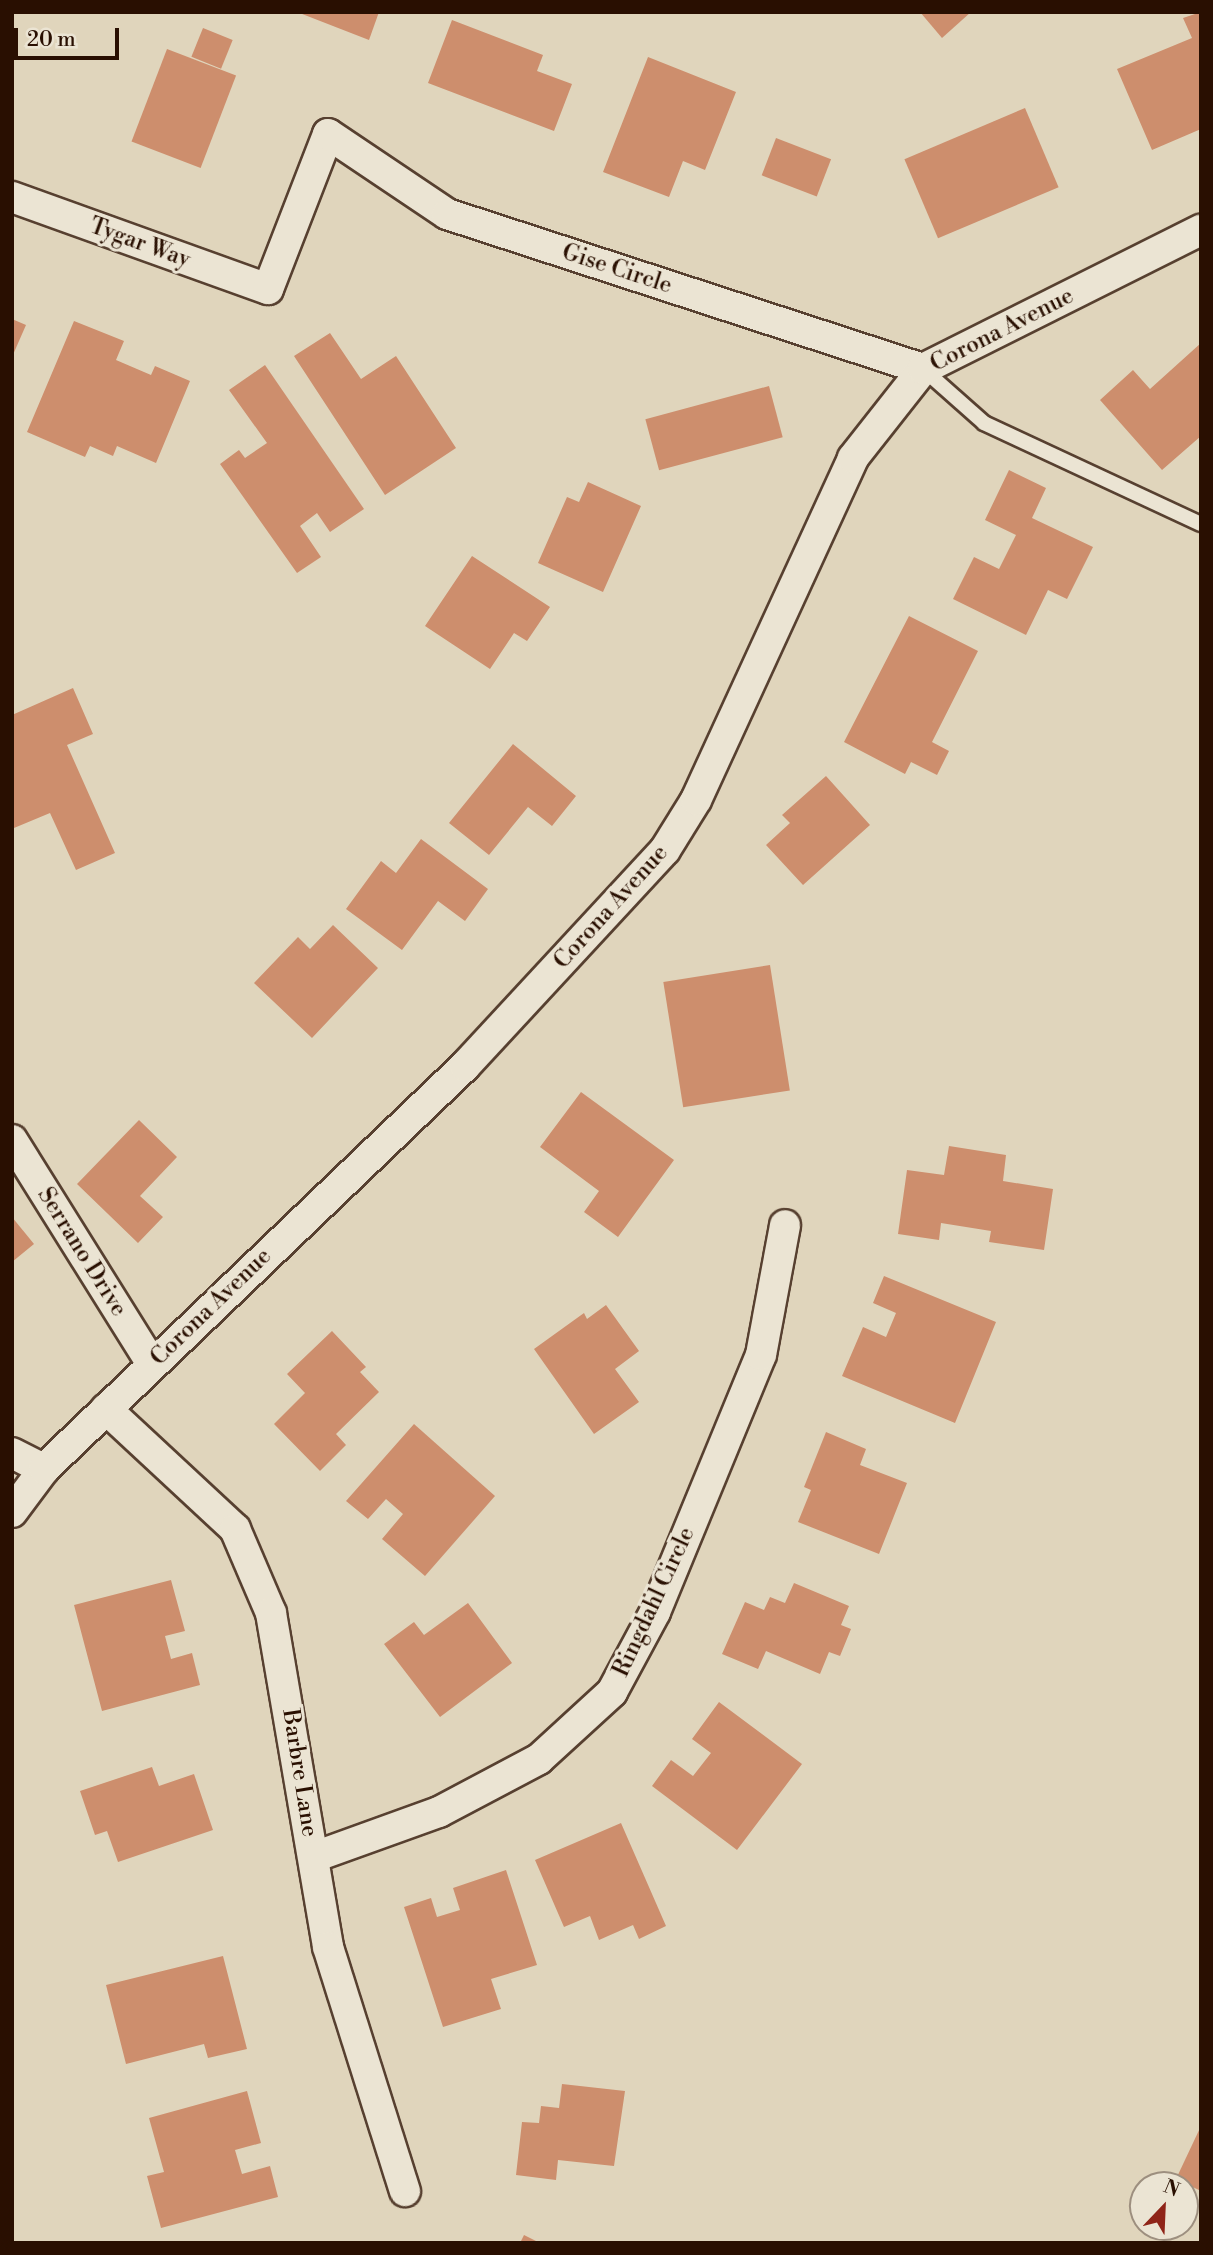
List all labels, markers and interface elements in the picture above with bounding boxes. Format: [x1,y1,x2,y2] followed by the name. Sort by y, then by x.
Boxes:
[18,14,122,58] scale bar
[27,27,76,53] text: 20 m
[86,212,194,274] street label: Tygar Way
[559,238,675,300] street label: Gise Circle
[926,282,1078,378] street label: Corona Avenue
[548,839,674,975] street label: Corona Avenue
[31,1183,133,1321] street label: Serrano Drive
[145,1242,277,1372] street label: Corona Avenue
[607,1523,701,1681] street label: Ringdahl Circle
[276,1707,324,1839] street label: Barbre Lane
[1129,2171,1199,2241] north arrow
[1160,2175,1183,2202] text: N

